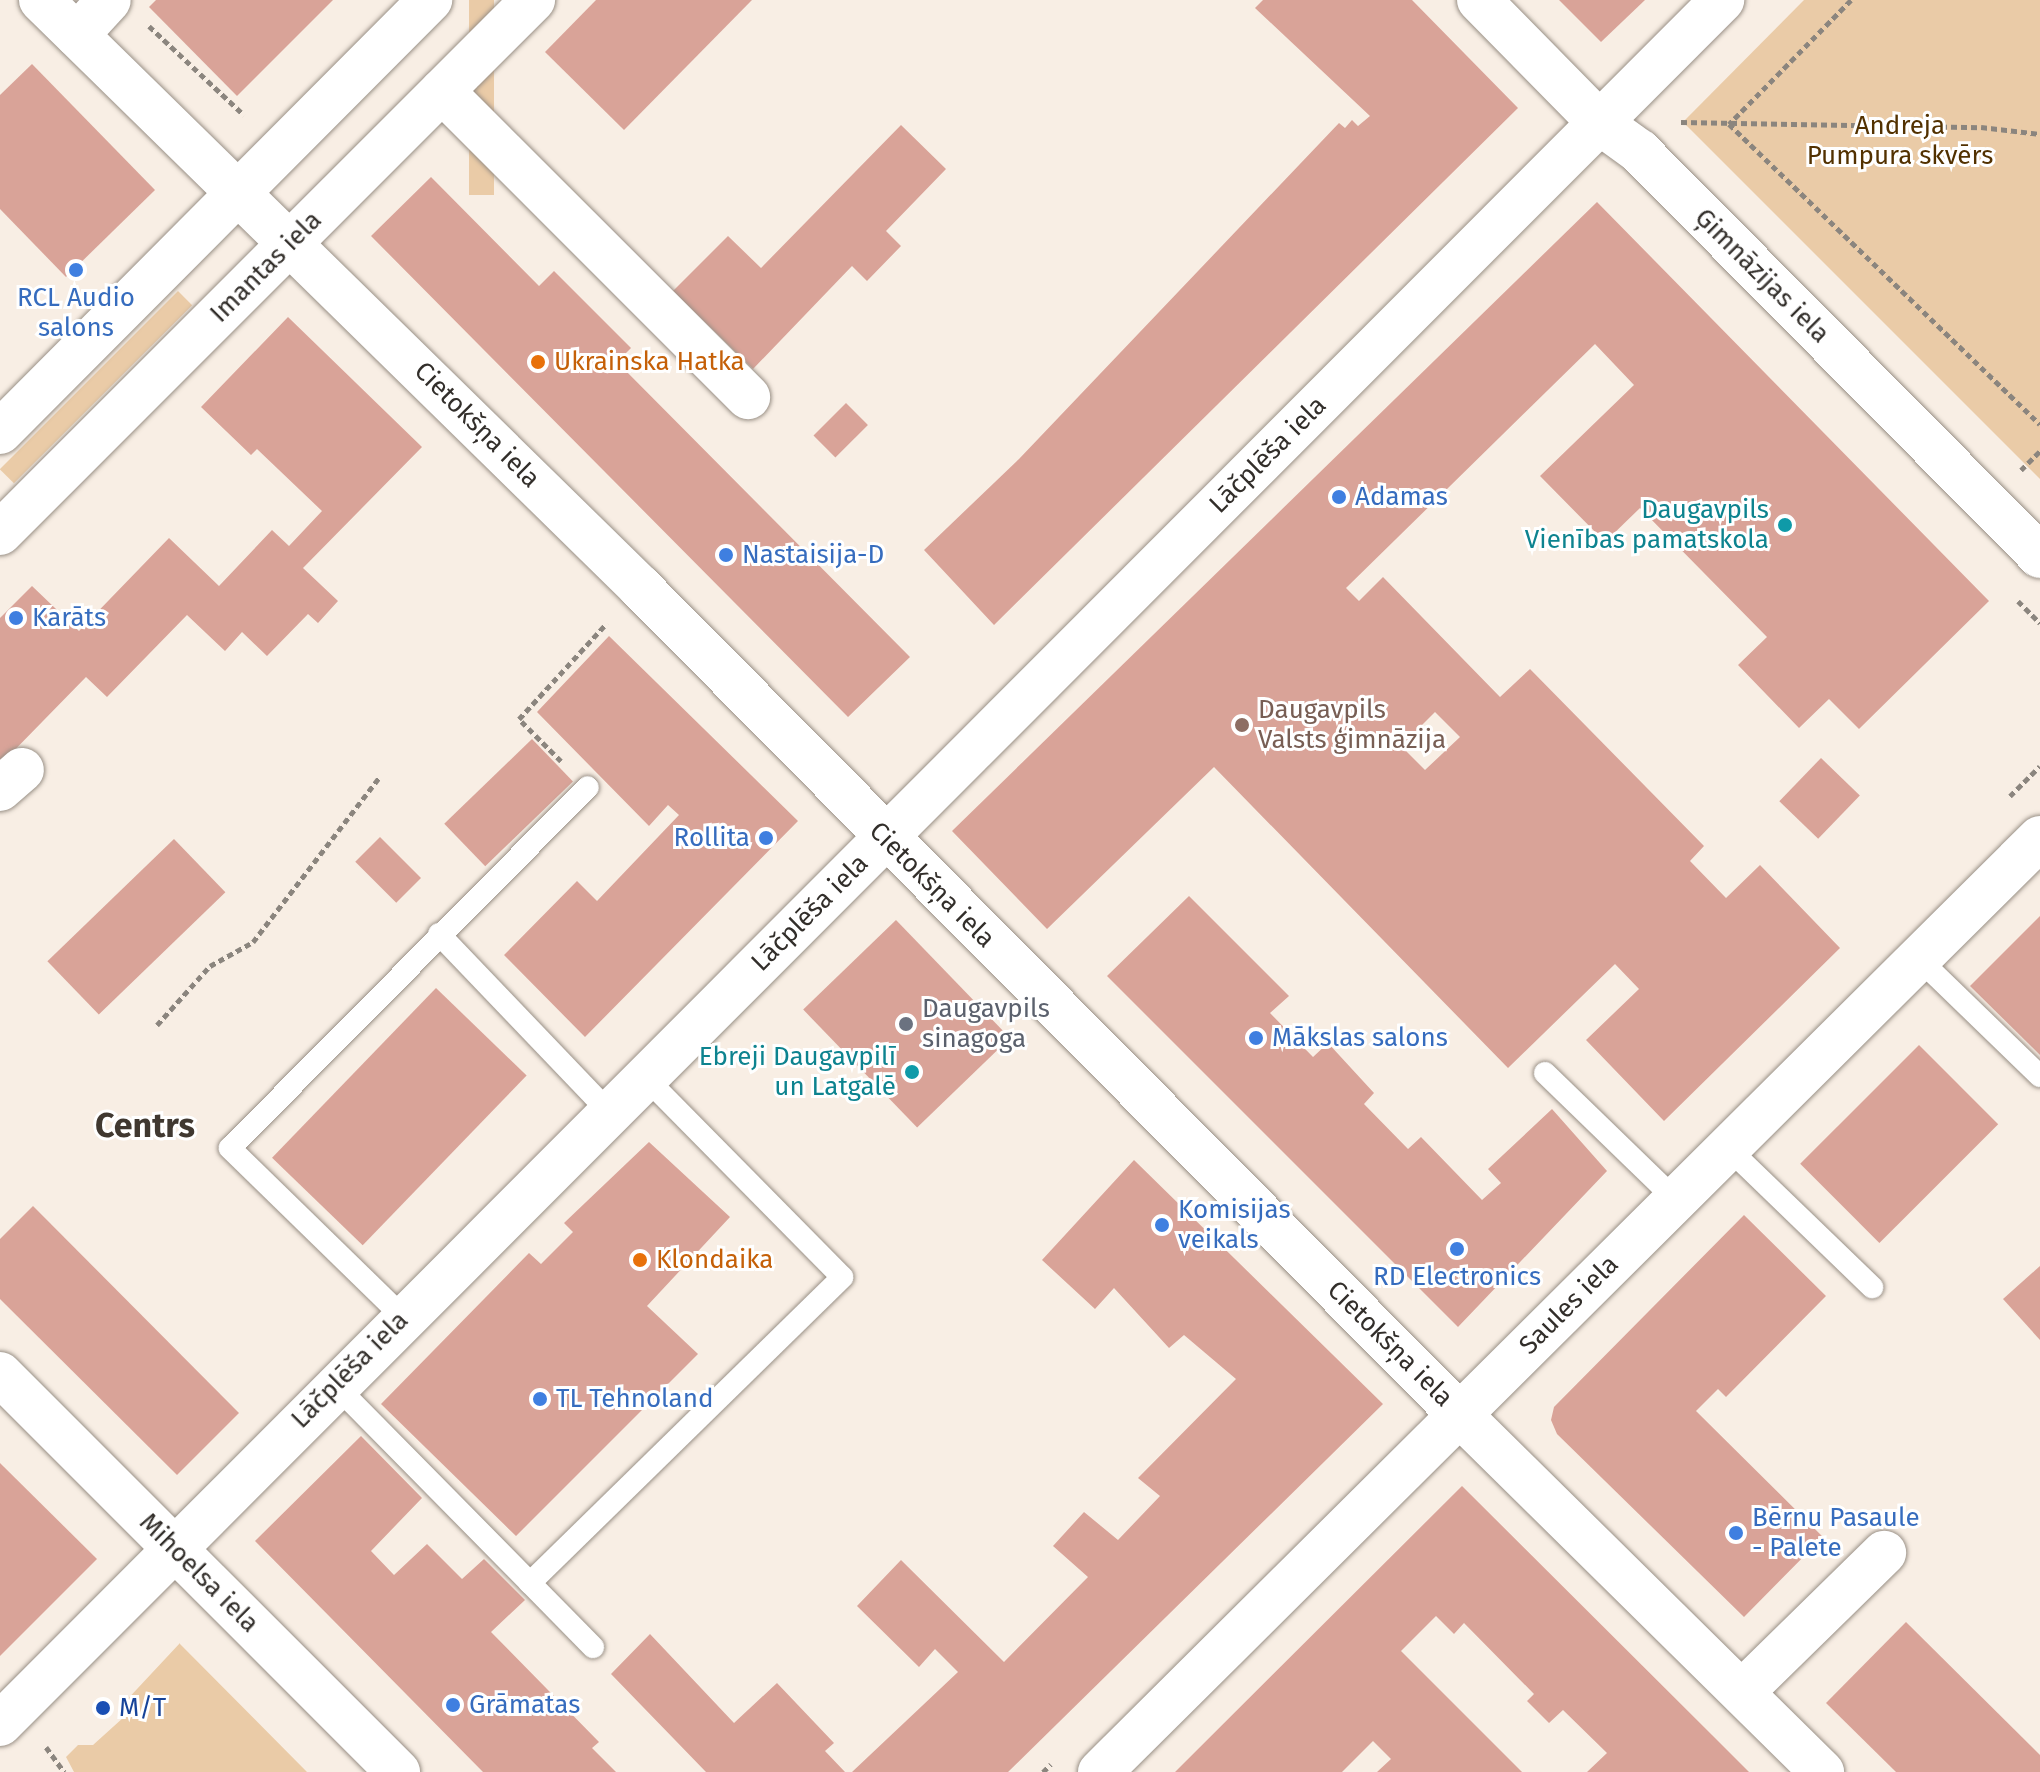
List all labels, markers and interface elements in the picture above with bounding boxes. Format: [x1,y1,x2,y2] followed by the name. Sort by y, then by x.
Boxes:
[1807,110,1993,172] park label: Andreja Pumpura skvērs
[1688,202,1836,350] street label: Ģimnāzijas iela
[204,205,328,329] street label: Imantas iela
[67,261,85,279] marker: RCL Audio salons
[17,282,135,344] place label: RCL Audio salons
[554,346,745,378] place label: Ukrainska Hatka
[529,353,547,371] marker: Ukrainska Hatka
[408,356,546,494] street label: Cietokšņa iela
[1203,390,1333,520] street label: Lāčplēša iela
[1355,481,1448,513] place label: Adamas
[1330,488,1348,506] marker: Adamas
[1525,494,1769,556] place label: Daugavpils Vienības pamatskola
[1776,516,1794,534] marker: Daugavpils Vienības pamatskola
[742,539,884,571] place label: Nastaisija-D
[717,546,735,564] marker: Nastaisija-D
[32,602,106,634] place label: Karāts
[7,609,25,627] marker: Karāts
[1258,694,1446,756] place label: Daugavpils Valsts ģimnāzija
[1233,716,1251,734] marker: Daugavpils Valsts ģimnāzija
[863,816,1001,954] street label: Cietokšņa iela
[674,822,750,854] place label: Rollita
[757,829,775,847] marker: Rollita
[745,848,875,978] street label: Lāčplēša iela
[922,993,1050,1054] place label: Daugavpils sinagoga
[897,1015,915,1033] marker: Daugavpils sinagoga
[1272,1022,1448,1054] place label: Mākslas salons
[1247,1029,1265,1047] marker: Mākslas salons
[699,1041,896,1102] place label: Ebreji Daugavpilī un Latgalē
[903,1063,921,1081] marker: Ebreji Daugavpilī un Latgalē
[95,1106,195,1146] district label: Centrs
[1178,1194,1291,1256] place label: Komisijas veikals
[1153,1216,1171,1234] marker: Komisijas veikals
[1448,1240,1466,1258] marker: RD Electronics
[656,1244,773,1276] place label: Klondaika
[1513,1249,1625,1361] street label: Saules iela
[631,1251,649,1269] marker: Klondaika
[1373,1261,1541,1293] place label: RD Electronics
[1321,1275,1459,1413] street label: Cietokšņa iela
[285,1305,415,1435] street label: Lāčplēša iela
[556,1383,714,1415] place label: TL Tehnoland
[531,1390,549,1408] marker: TL Tehnoland
[1752,1502,1920,1564] place label: Bērnu Pasaule - Palete
[133,1507,265,1639] street label: Mihoelsa iela
[1727,1524,1745,1542] marker: Bērnu Pasaule - Palete
[469,1689,580,1721] place label: Grāmatas
[119,1692,166,1724] place label: M/T
[444,1696,462,1714] marker: Grāmatas
[94,1699,112,1717] marker: M/T

